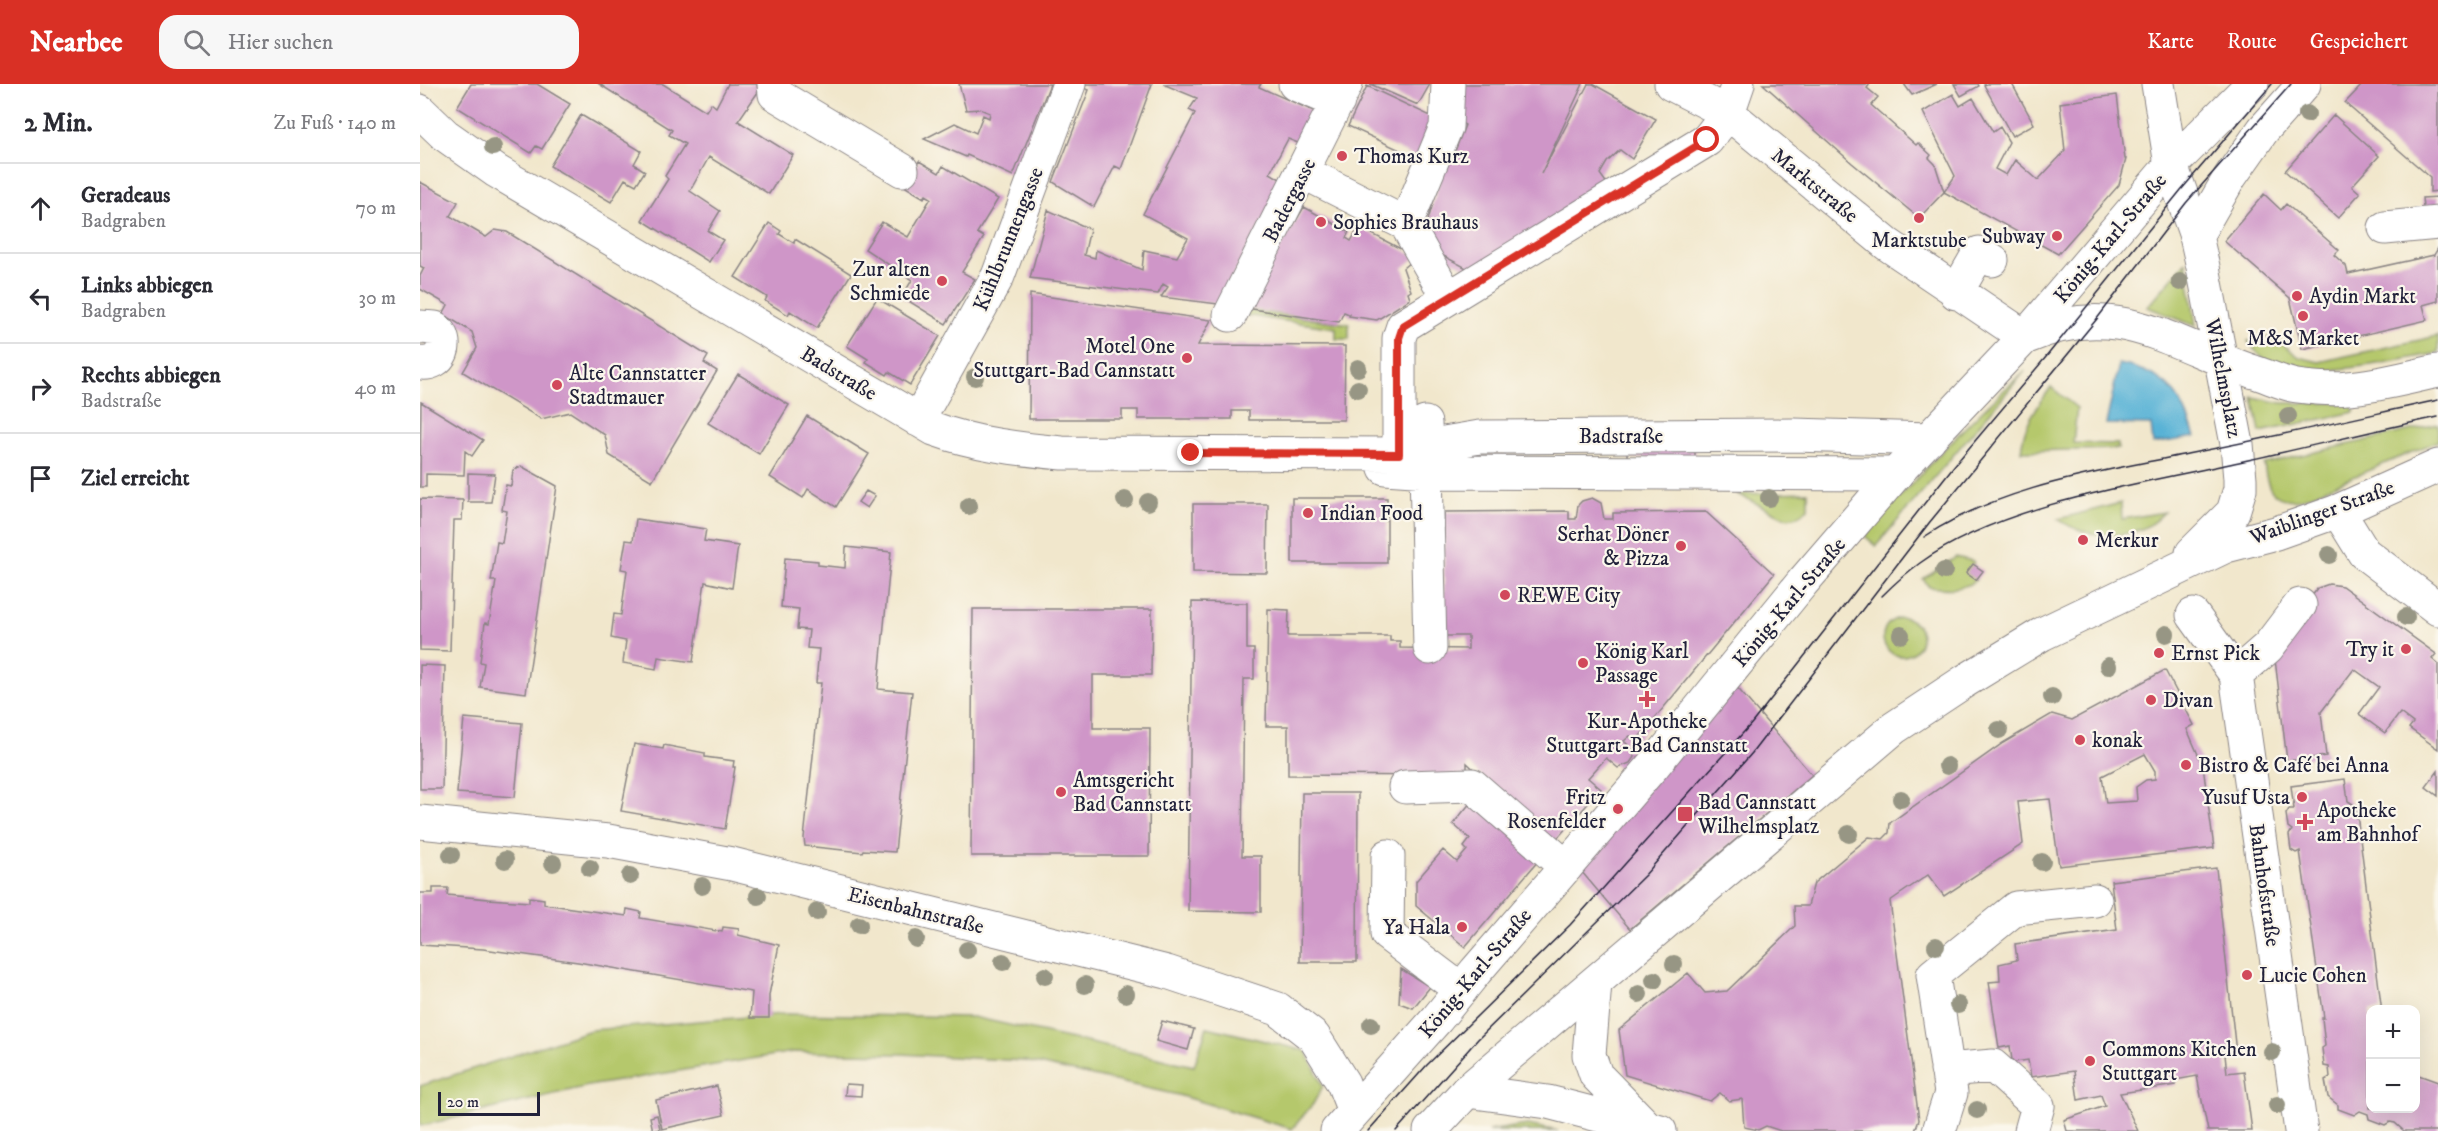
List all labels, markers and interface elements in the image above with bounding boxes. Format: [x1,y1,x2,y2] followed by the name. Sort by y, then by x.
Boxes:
[159,15,579,69] search box
[30,25,123,60] text: Nearbee
[180,26,213,59] icon: search
[228,29,333,56] text: Hier suchen
[2147,29,2194,55] text: Karte
[2227,29,2277,55] text: Route
[2310,29,2408,55] text: Gespeichert
[24,107,93,140] text: 2 Min.
[273,111,396,136] text: Zu Fuß · 140 m
[1693,126,1719,152] route start
[1765,143,1863,229] street label: Marktstraße
[1354,144,1469,170] place label: Thomas Kurz
[1335,149,1349,163] marker: Thomas Kurz
[1258,154,1322,247] street label: Badergasse
[968,163,1050,315] street label: Kühlbrunnengasse
[2049,168,2173,309] street label: König-Karl-Straße
[81,182,170,209] text: Geradeaus
[24,192,57,225] icon: ahead
[355,196,396,221] text: 70 m
[81,209,166,234] text: Badgraben
[1333,210,1478,236] place label: Sophies Brauhaus
[1912,211,1926,225] marker: Marktstube
[1314,215,1328,229] marker: Sophies Brauhaus
[1982,224,2046,250] place label: Subway
[1871,228,1967,254] place label: Marktstube
[2050,229,2064,243] marker: Subway
[850,257,930,307] place label: Zur alten Schmiede
[81,272,213,299] text: Links abbiegen
[935,274,949,288] marker: Zur alten Schmiede
[24,282,57,315] icon: left
[2309,284,2416,310] place label: Aydin Markt
[358,286,396,311] text: 30 m
[2290,289,2304,303] marker: Aydin Markt
[81,299,166,324] text: Badgraben
[2296,309,2310,323] marker: M&S Market
[2199,315,2247,440] street label: Wilhelmsplatz
[2247,326,2359,352] place label: M&S Market
[973,334,1175,384] place label: Motel One Stuttgart-Bad Cannstatt
[796,341,882,407] street label: Badstraße
[1180,351,1194,365] marker: Motel One Stuttgart-Bad Cannstatt
[569,361,706,411] place label: Alte Cannstatter Stadtmauer
[81,362,221,389] text: Rechts abbiegen
[24,372,57,405] icon: right
[354,376,396,401] text: 40 m
[550,378,564,392] marker: Alte Cannstatter Stadtmauer
[81,389,162,414] text: Badstraße
[1579,424,1664,450] street label: Badstraße
[1177,439,1203,465] route end
[24,462,57,495] icon: arrive
[81,465,189,492] text: Ziel erreicht
[2246,475,2398,551] street label: Waiblinger Straße
[1320,501,1423,527] place label: Indian Food
[1301,506,1315,520] marker: Indian Food
[1557,522,1669,572] place label: Serhat Döner & Pizza
[2095,528,2159,554] place label: Merkur
[1728,532,1852,673] street label: König-Karl-Straße
[2076,533,2090,547] marker: Merkur
[1674,539,1688,553] marker: Serhat Döner & Pizza
[1517,583,1621,609] place label: REWE City
[1498,588,1512,602] marker: REWE City
[2346,637,2394,663] place label: Try it
[1595,639,1689,689] place label: König Karl Passage
[2171,641,2261,667] place label: Ernst Pick
[2399,642,2413,656] marker: Try it
[2152,646,2166,660] marker: Ernst Pick
[1576,656,1590,670] marker: König Karl Passage
[2163,688,2213,714] place label: Divan
[1640,692,1654,706] marker: Kur-Apotheke Stuttgart-Bad Cannstatt
[2144,693,2158,707] marker: Divan
[1546,709,1748,759] place label: Kur-Apotheke Stuttgart-Bad Cannstatt
[2092,728,2143,754] place label: konak
[2073,733,2087,747] marker: konak
[2198,753,2389,779] place label: Bistro & Café bei Anna
[2179,758,2193,772] marker: Bistro & Café bei Anna
[1073,768,1191,818] place label: Amtsgericht Bad Cannstatt
[1054,785,1068,799] marker: Amtsgericht Bad Cannstatt
[1507,785,1606,835] place label: Fritz Rosenfelder
[2201,785,2290,811] place label: Yusuf Usta
[1697,790,1819,840] place label: Bad Cannstatt Wilhelmsplatz
[2295,790,2309,804] marker: Yusuf Usta
[2317,798,2421,848] place label: Apotheke am Bahnhof
[1611,802,1625,816] marker: Fritz Rosenfelder
[1676,805,1694,823] marker: Bad Cannstatt Wilhelmsplatz
[2298,815,2312,829] marker: Apotheke am Bahnhof
[2243,822,2286,949] street label: Bahnhofstraße
[845,881,987,941] street label: Eisenbahnstraße
[1414,903,1538,1044] street label: König-Karl-Straße
[1383,915,1450,941] place label: Ya Hala
[1455,920,1469,934] marker: Ya Hala
[2259,963,2367,989] place label: Lucie Cohen
[2240,968,2254,982] marker: Lucie Cohen
[2366,1005,2420,1113] map controls
[2366,1005,2420,1059] button: +
[2102,1037,2257,1087] place label: Commons Kitchen Stuttgart
[2083,1054,2097,1068] marker: Commons Kitchen Stuttgart
[2366,1059,2420,1113] button: −
[438,1089,540,1116] scale bar
[447,1092,479,1112] text: 20 m

